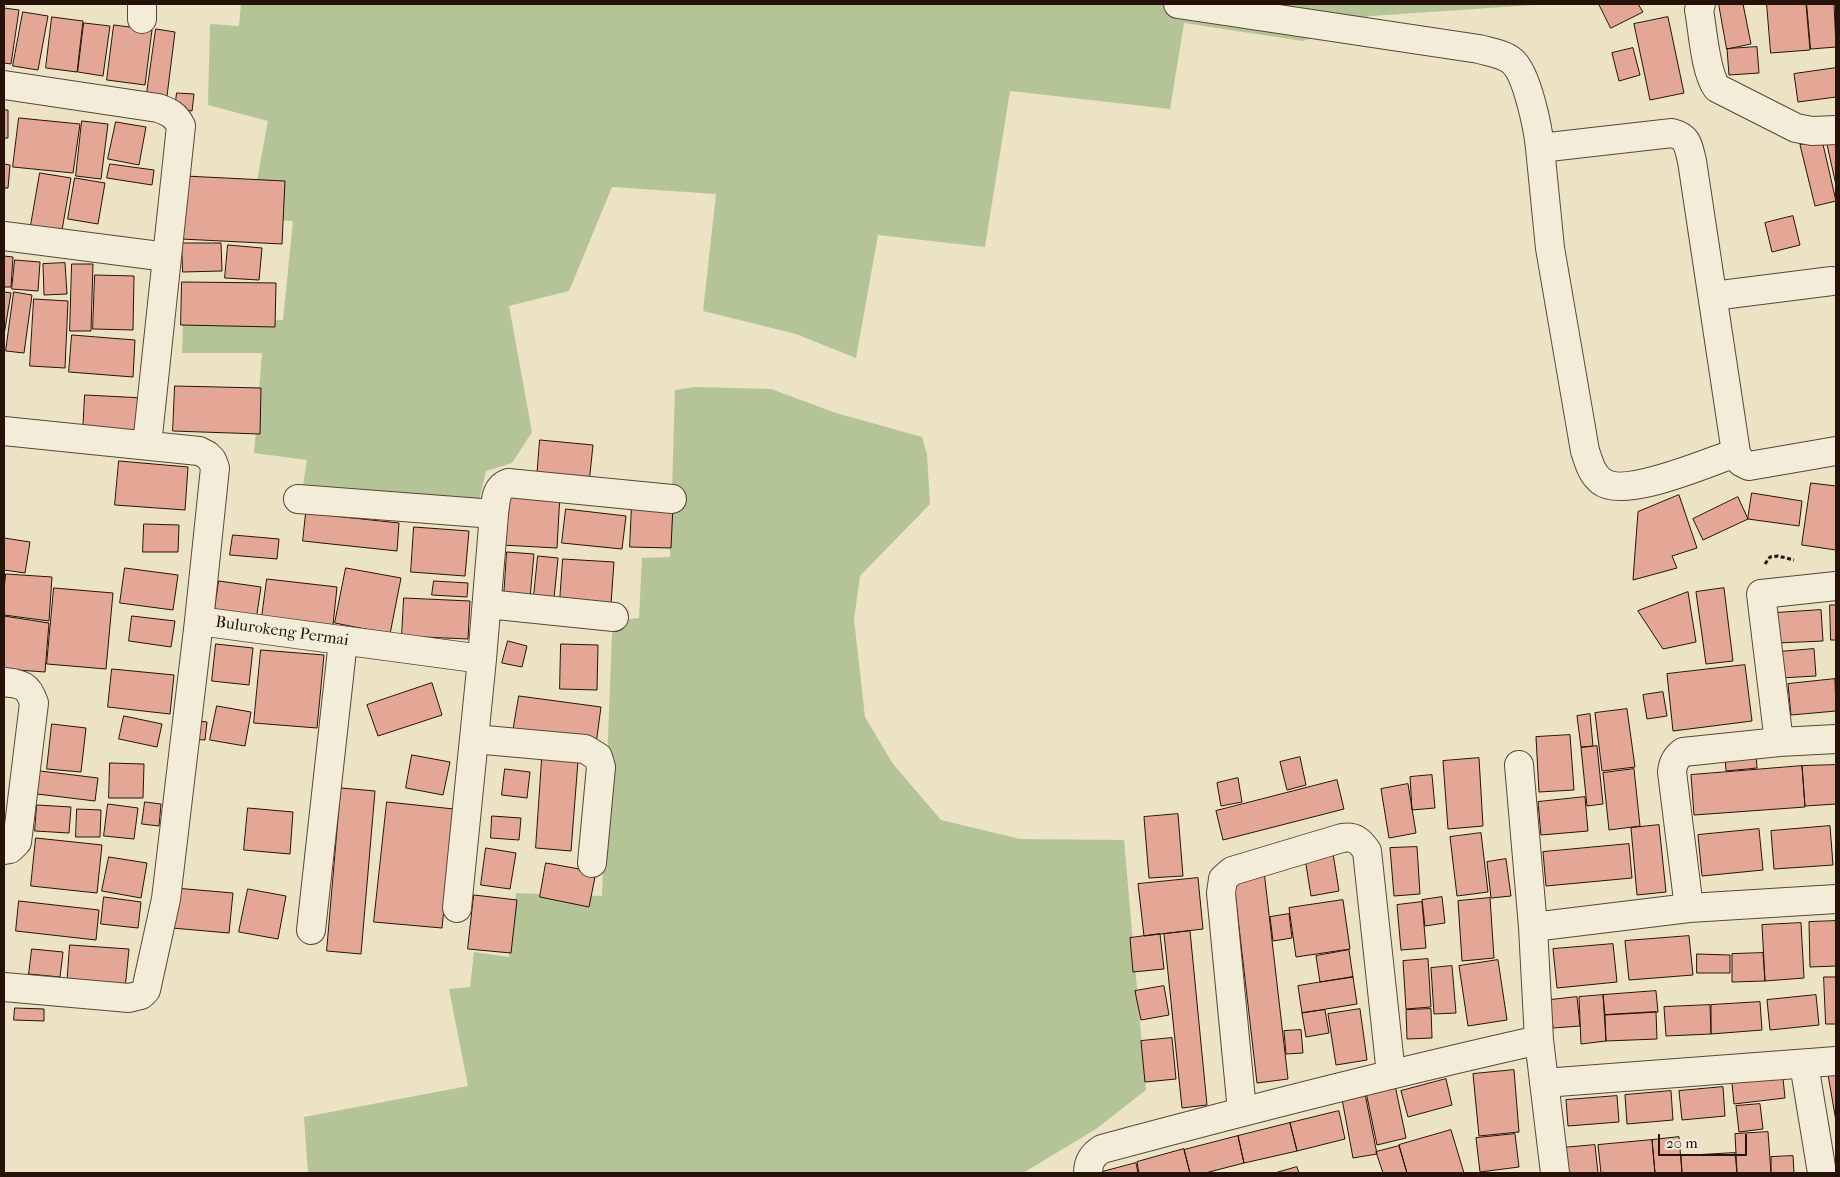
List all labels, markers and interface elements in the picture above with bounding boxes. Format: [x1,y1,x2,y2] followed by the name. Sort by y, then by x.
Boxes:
[214,613,350,651] street label: Bulurokeng Permai
[1660,1124,1749,1156] scale bar
[1666,1134,1698,1152] text: 20 m

